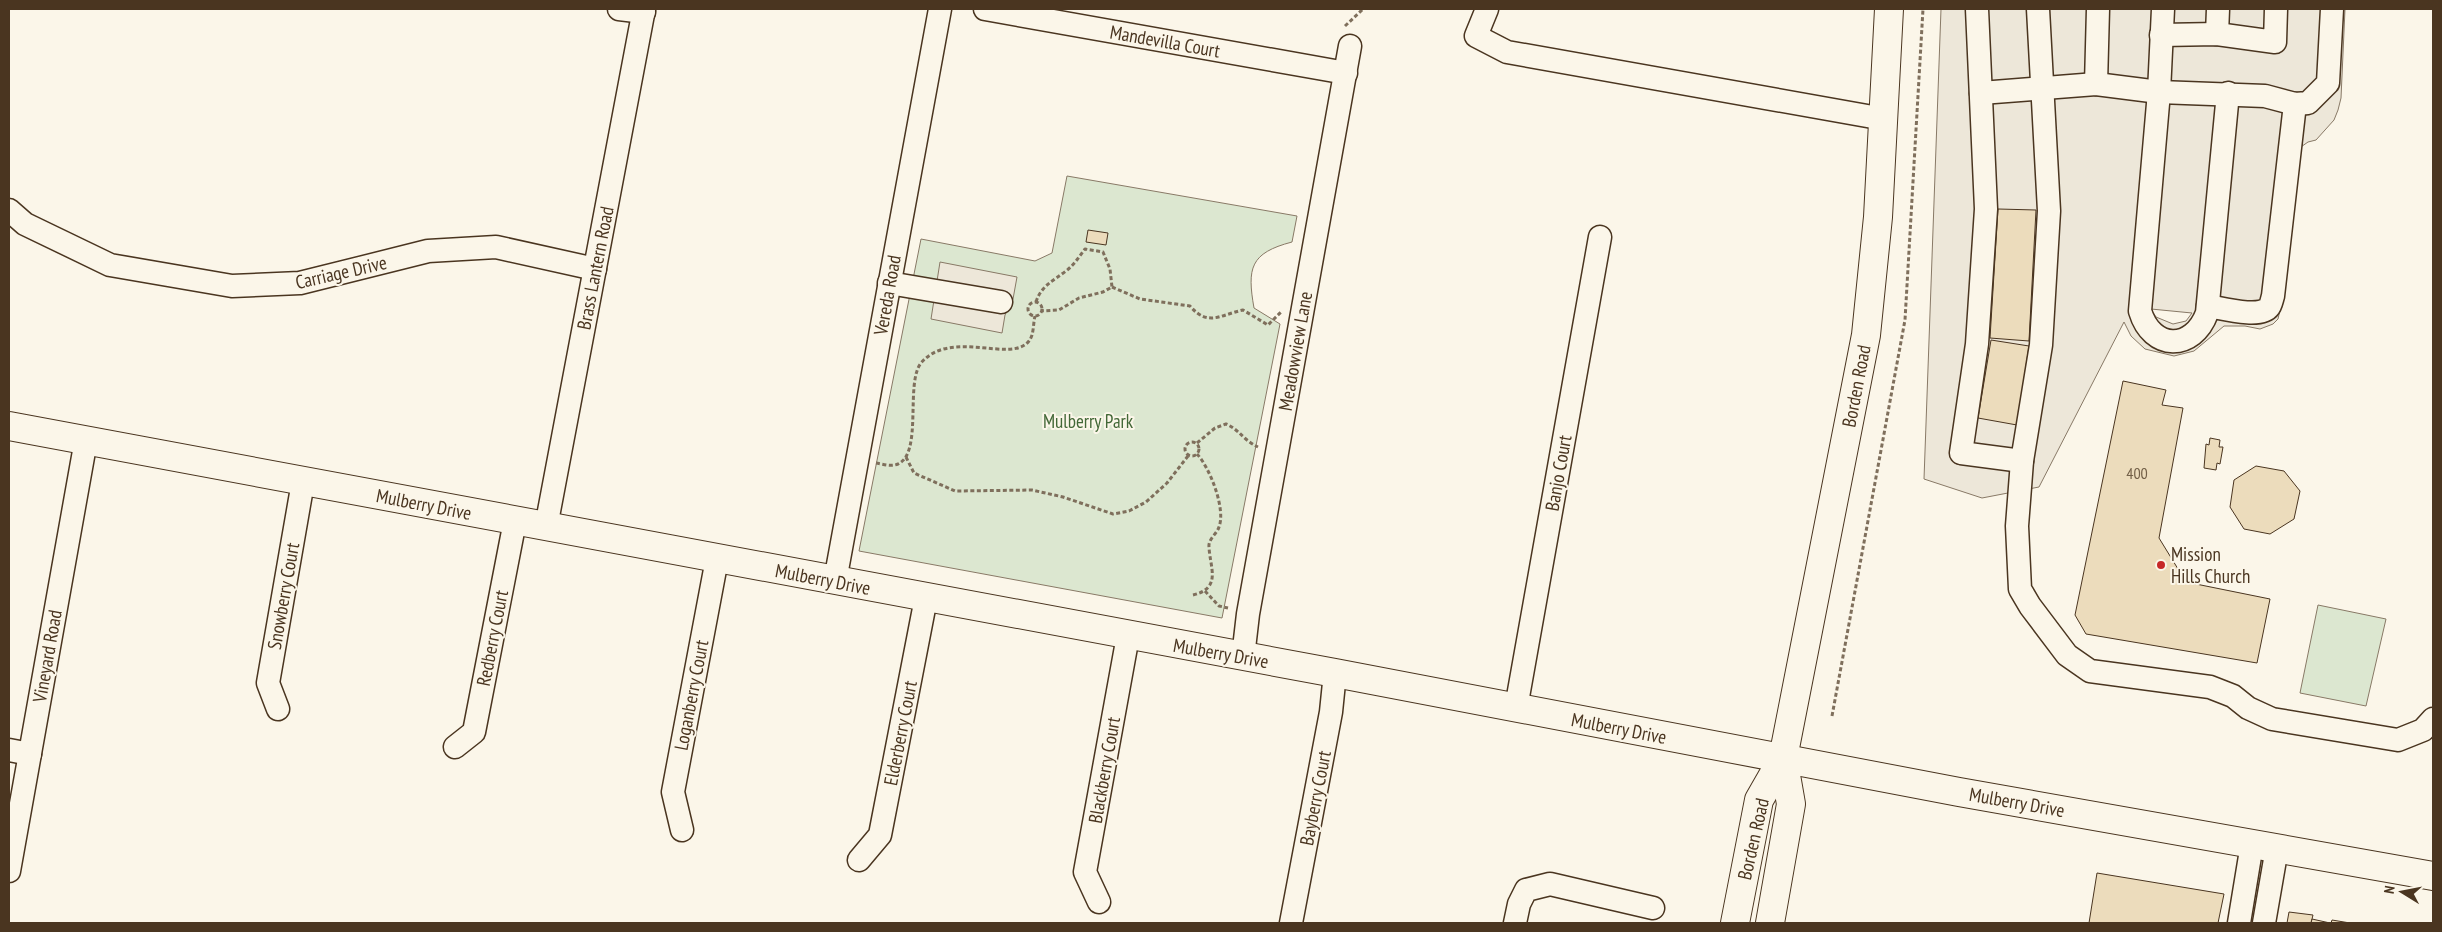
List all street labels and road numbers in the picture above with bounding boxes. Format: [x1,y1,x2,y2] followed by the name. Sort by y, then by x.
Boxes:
[1108,20,1223,63] street label: Mandevilla Court
[571,204,619,332] street label: Brass Lantern Road
[293,250,389,294] street label: Carriage Drive
[868,253,906,338] street label: Vereda Road
[1273,289,1317,413] street label: Meadowview Lane
[1836,343,1876,429] street label: Borden Road
[1540,432,1577,513] street label: Banjo Court
[374,483,474,525] street label: Mulberry Drive
[262,540,304,651] street label: Snowberry Court
[773,558,873,600] street label: Mulberry Drive
[471,587,513,688] street label: Redberry Court
[27,608,67,705] street label: Vineyard Road
[1171,633,1271,673] street label: Mulberry Drive
[669,637,714,752] street label: Loganberry Court
[878,678,922,788] street label: Elderberry Court
[1569,707,1669,749] street label: Mulberry Drive
[1083,714,1125,825] street label: Blackberry Court
[1294,748,1336,848] street label: Bayberry Court
[1967,782,2067,822] street label: Mulberry Drive
[1732,796,1774,882] street label: Borden Road

